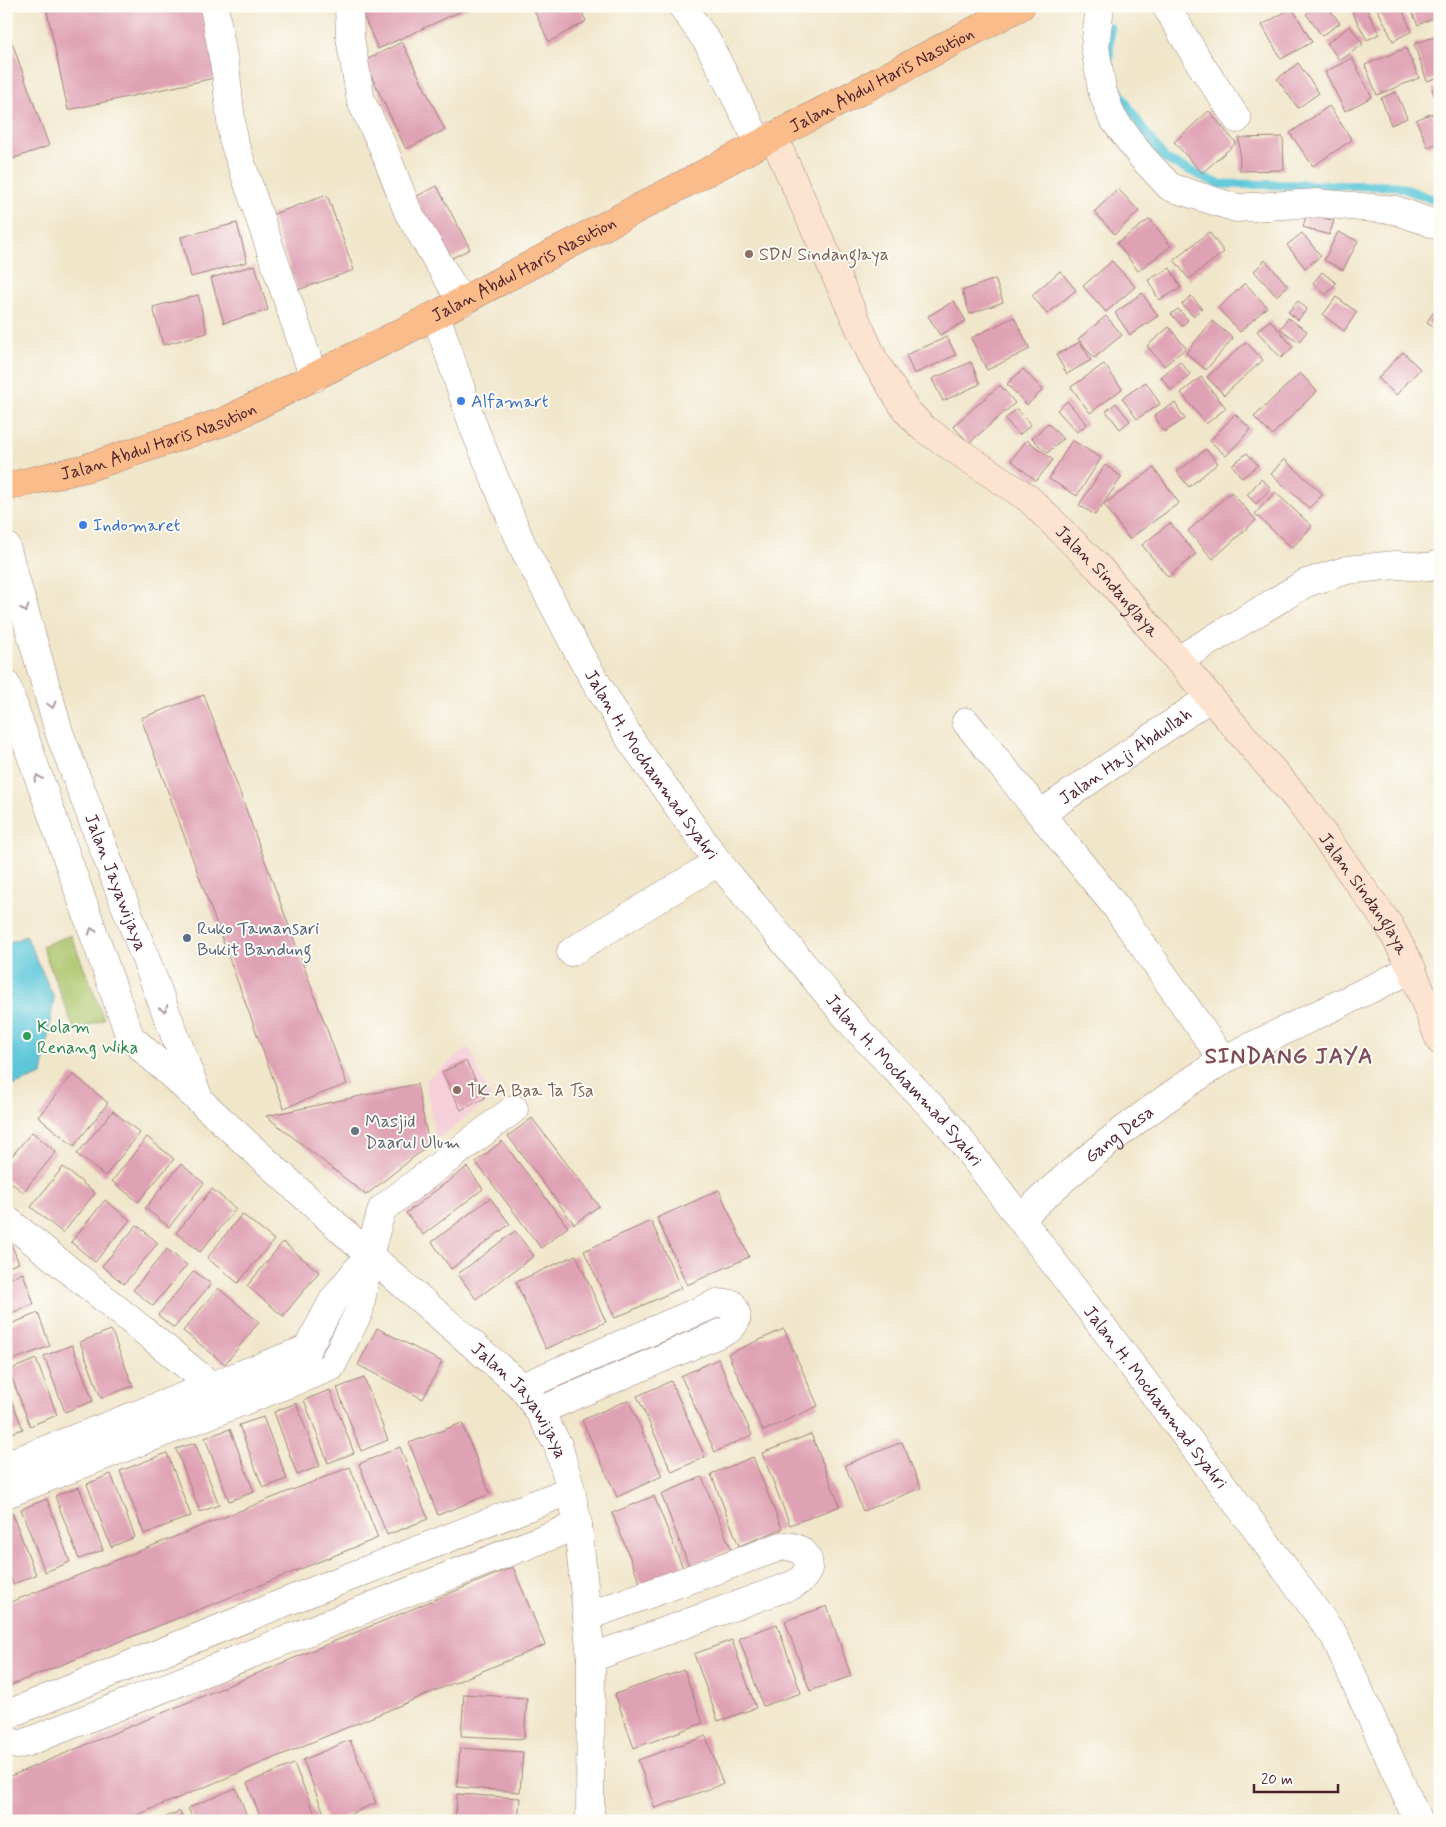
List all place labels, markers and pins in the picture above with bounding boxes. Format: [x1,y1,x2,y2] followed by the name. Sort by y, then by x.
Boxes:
[759,243,889,269] place label: SDN Sindanglaya
[743,248,755,260] marker: SDN Sindanglaya
[471,390,549,414] place label: Alfamart
[455,395,467,407] marker: Alfamart
[93,514,181,538] place label: Indomaret
[77,519,89,531] marker: Indomaret
[197,917,319,964] place label: Ruko Tamansari Bukit Bandung
[181,932,193,944] marker: Ruko Tamansari Bukit Bandung
[37,1015,138,1060] place label: Kolam Renang Wika
[21,1030,33,1042] marker: Kolam Renang Wika
[467,1079,594,1103] place label: TK A Baa Ta Tsa
[451,1084,463,1096] marker: TK A Baa Ta Tsa
[365,1110,461,1155] place label: Masjid Daarul Ulum
[349,1125,361,1137] marker: Masjid Daarul Ulum

